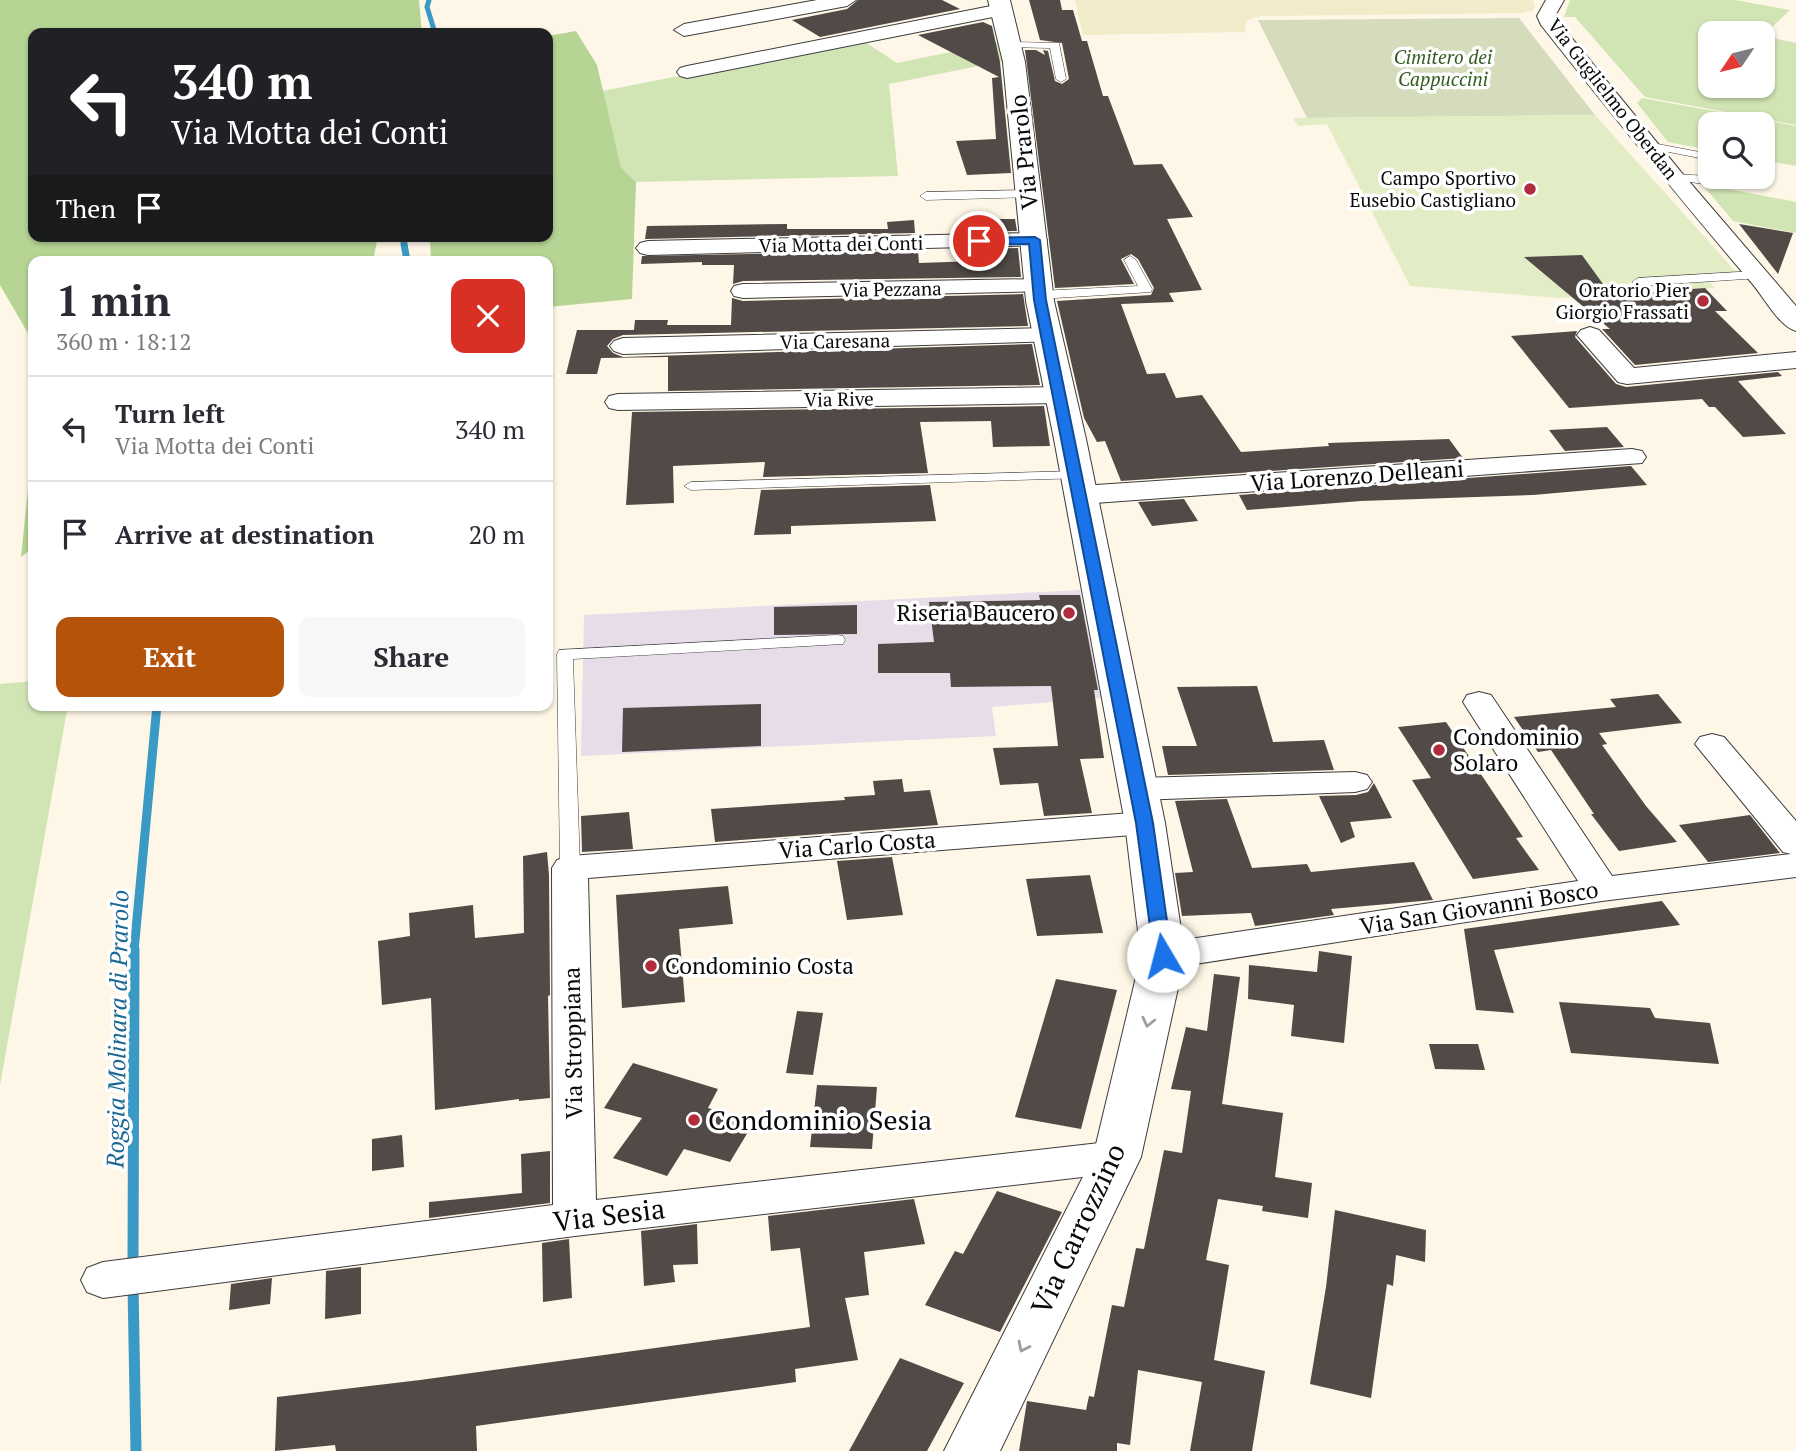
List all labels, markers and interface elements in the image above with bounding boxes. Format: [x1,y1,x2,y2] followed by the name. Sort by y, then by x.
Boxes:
[1543,13,1684,184] street label: Via Guglielmo Oberdan
[1698,21,1774,98] north arrow
[1698,21,1775,189] map controls
[1394,44,1493,91] park label: Cimitero dei Cappuccini
[171,48,313,113] text: 340 m
[56,56,147,147] icon: left
[1002,93,1045,211] street label: Via Prarolo
[171,111,449,153] text: Via Motta dei Conti
[1698,112,1775,189] button: search
[1349,165,1516,212] place label: Campo Sportivo Eusebio Castigliano
[1522,181,1538,197] marker: Campo Sportivo Eusebio Castigliano
[130,189,168,227] icon: arrive
[56,191,116,225] text: Then
[949,211,1009,271] pin
[960,222,998,260] icon: arrive
[758,230,924,257] street label: Via Motta dei Conti
[56,272,171,328] text: 1 min
[840,275,942,302] street label: Via Pezzana
[1556,277,1690,324] place label: Oratorio Pier Giorgio Frassati
[451,279,525,353] button: close
[1695,293,1711,309] marker: Oratorio Pier Giorgio Frassati
[56,326,191,357] text: 360 m · 18:12
[780,327,891,354] street label: Via Caresana
[804,385,874,412] street label: Via Rive
[115,396,225,430] text: Turn left
[56,410,94,448] icon: left
[455,412,525,446] text: 340 m
[115,430,314,461] text: Via Motta dei Conti
[1249,453,1465,498] street label: Via Lorenzo Delleani
[56,515,94,553] icon: arrive
[115,517,374,551] text: Arrive at destination
[469,517,525,551] text: 20 m
[897,597,1055,628] place label: Riseria Baucero
[1061,605,1077,621] marker: Riseria Baucero
[56,617,284,697] button: Exit
[298,617,525,697] button: Share
[1453,721,1579,778] place label: Condominio Solaro
[1431,742,1447,758] marker: Condominio Solaro
[777,824,937,865] street label: Via Carlo Costa
[1357,873,1600,942] street label: Via San Giovanni Bosco
[99,890,135,1169] water label: Roggia Molinara di Prarolo
[1126,919,1200,993] position arrow
[665,950,854,981] place label: Condominio Costa
[643,958,659,974] marker: Condominio Costa
[556,966,589,1119] street label: Via Stroppiana
[1141,1016,1156,1028] one-way arrow
[708,1101,932,1138] place label: Condominio Sesia
[686,1112,702,1128] marker: Condominio Sesia
[1022,1137,1133,1320] street label: Via Carrozzino
[551,1189,667,1240] street label: Via Sesia
[1018,1340,1032,1352] one-way arrow

